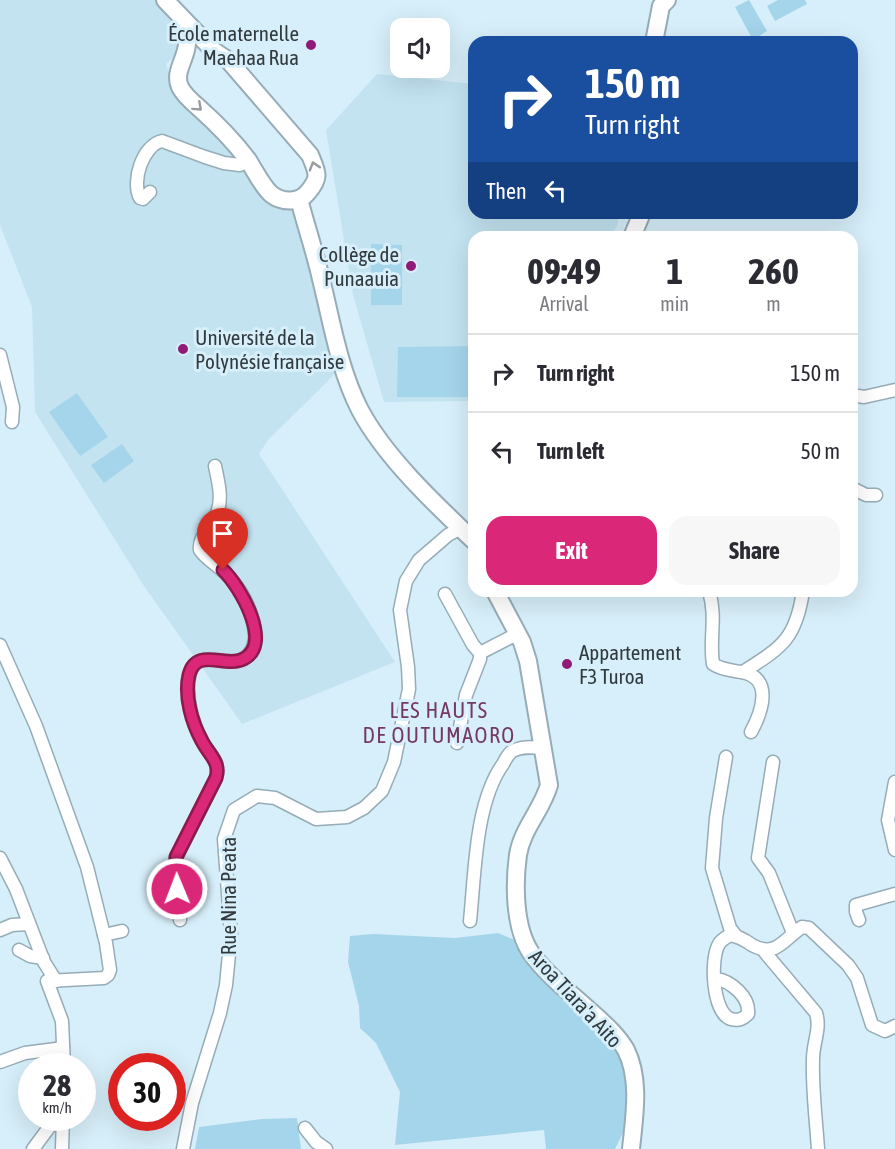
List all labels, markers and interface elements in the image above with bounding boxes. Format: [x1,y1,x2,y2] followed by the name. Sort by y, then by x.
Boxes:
[390,18,450,78] map controls
[390,18,450,78] button: sound
[168,21,299,69] place label: École maternelle Maehaa Rua
[304,38,318,52] marker: École maternelle Maehaa Rua
[585,59,680,107] text: 150 m
[486,60,564,138] icon: right
[191,100,201,111] one-way arrow
[585,109,680,140] text: Turn right
[309,161,321,172] one-way arrow
[539,174,572,207] icon: left
[486,178,527,204] text: Then
[319,242,399,290] place label: Collège de Punaauia
[527,250,601,292] text: 09:49
[666,250,683,292] text: 1
[748,250,799,292] text: 260
[404,259,418,273] marker: Collège de Punaauia
[540,292,589,315] text: Arrival
[660,292,689,315] text: min
[766,292,781,315] text: m
[195,325,344,373] place label: Université de la Polynésie française
[176,342,190,356] marker: Université de la Polynésie française
[486,357,519,390] icon: right
[537,360,614,386] text: Turn right
[790,360,840,386] text: 150 m
[486,435,519,468] icon: left
[537,438,604,464] text: Turn left
[800,438,840,464] text: 50 m
[197,508,248,570] pin
[486,516,657,585] button: Exit
[669,516,840,585] button: Share
[206,517,239,550] icon: arrive
[579,640,681,688] place label: Appartement F3 Turoa
[560,657,574,671] marker: Appartement F3 Turoa
[362,697,516,748] district label: LES HAUTS DE OUTUMAORO
[216,837,240,955] street label: Rue Nina Peata
[145,857,209,921] position arrow
[525,944,627,1052] street label: Aroa Tiara'a Aito
[108,1053,186,1131] speed limit sign: 30
[43,1068,71,1102] text: 28
[42,1099,72,1116] text: km/h

